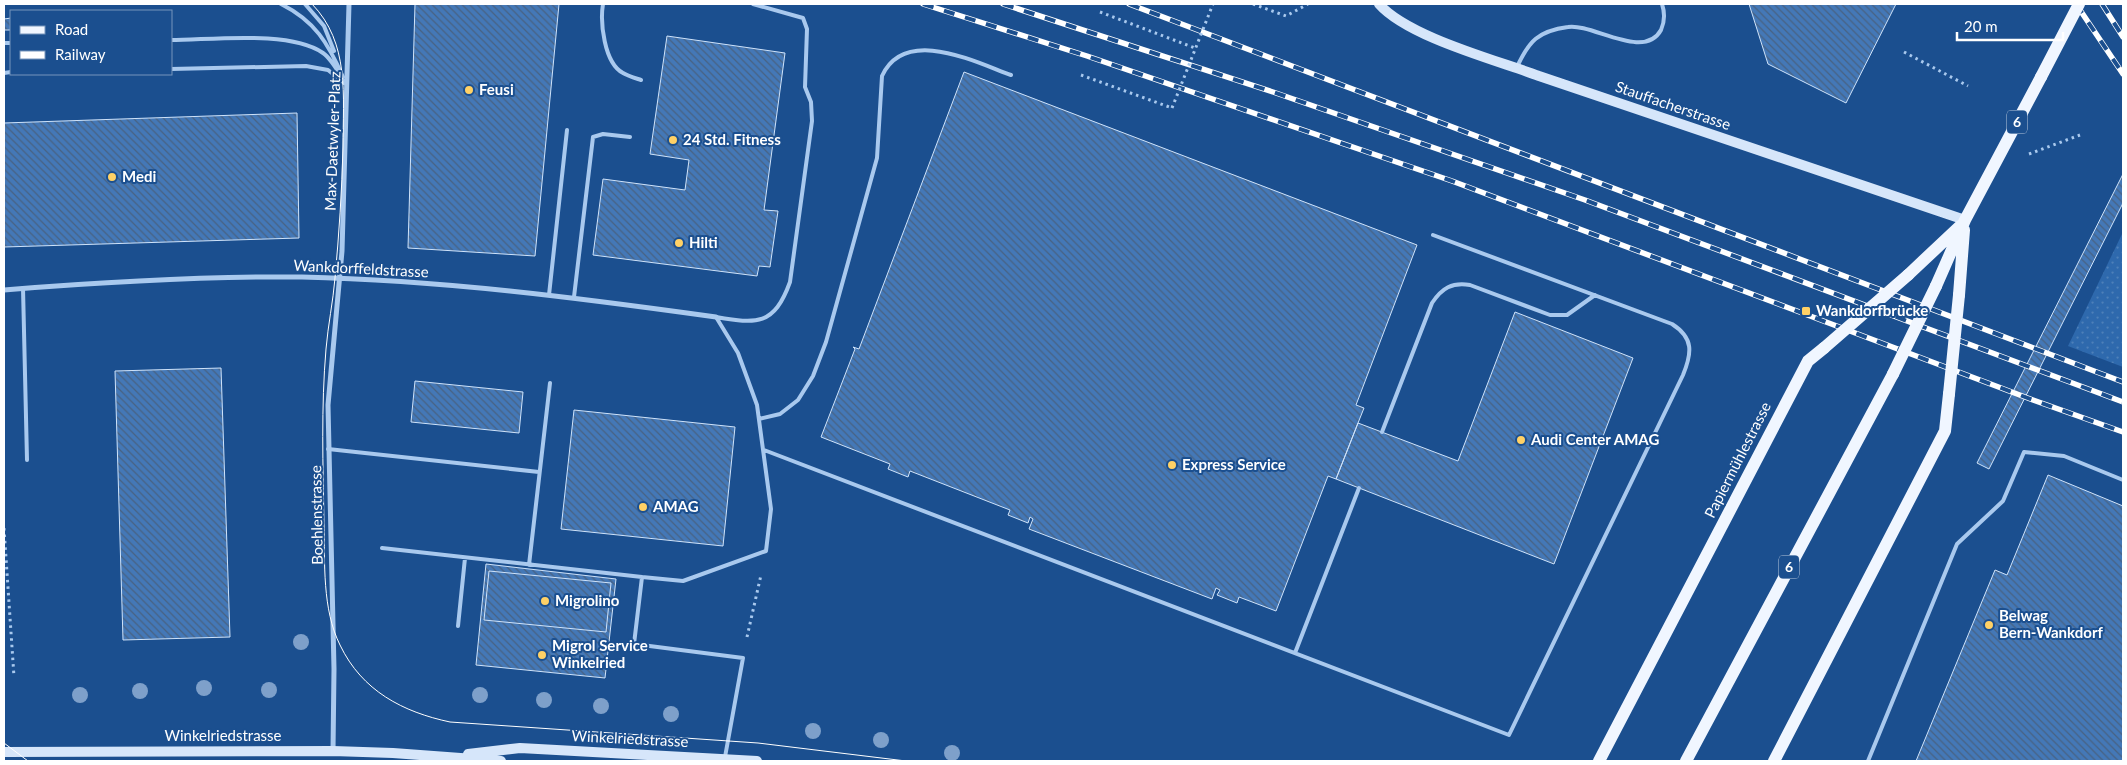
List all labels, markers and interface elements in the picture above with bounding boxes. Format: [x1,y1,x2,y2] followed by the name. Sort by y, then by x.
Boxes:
[10,10,172,75] legend
[1957,10,2063,42] scale bar
[1964,17,1998,35] text: 20 m
[55,20,88,38] text: Road
[55,45,106,63] text: Railway
[321,71,343,211] street label: Max-Daetwyler-Platz
[1613,77,1733,133] street label: Stauffacherstrasse
[479,80,514,98] place label: Feusi
[463,84,475,96] marker: Feusi
[2007,110,2027,134] road number: 6
[683,130,781,148] place label: 24 Std. Fitness
[667,134,679,146] marker: 24 Std. Fitness
[122,167,156,185] place label: Medi
[106,171,118,183] marker: Medi
[689,233,718,251] place label: Hilti
[673,237,685,249] marker: Hilti
[293,255,429,281] street label: Wankdorffeldstrasse
[1816,301,1928,319] place label: Wankdorfbrücke
[1800,305,1812,317] marker: Wankdorfbrücke
[1700,398,1774,521] street label: Papiermühlestrasse
[1530,430,1659,448] place label: Audi Center AMAG
[1515,434,1527,446] marker: Audi Center AMAG
[1182,455,1286,473] place label: Express Service
[1166,459,1178,471] marker: Express Service
[306,465,326,565] street label: Boehlenstrasse
[652,497,699,515] place label: AMAG
[637,501,649,513] marker: AMAG
[1779,556,1799,578] road number: 6
[555,591,620,609] place label: Migrolino
[539,595,551,607] marker: Migrolino
[1999,606,2103,641] place label: Belwag Bern-Wankdorf
[1983,619,1995,631] marker: Belwag Bern-Wankdorf
[552,636,648,671] place label: Migrol Service Winkelried
[536,649,548,661] marker: Migrol Service Winkelried
[164,726,282,744] street label: Winkelriedstrasse
[571,726,689,750] street label: Winkelriedstrasse

